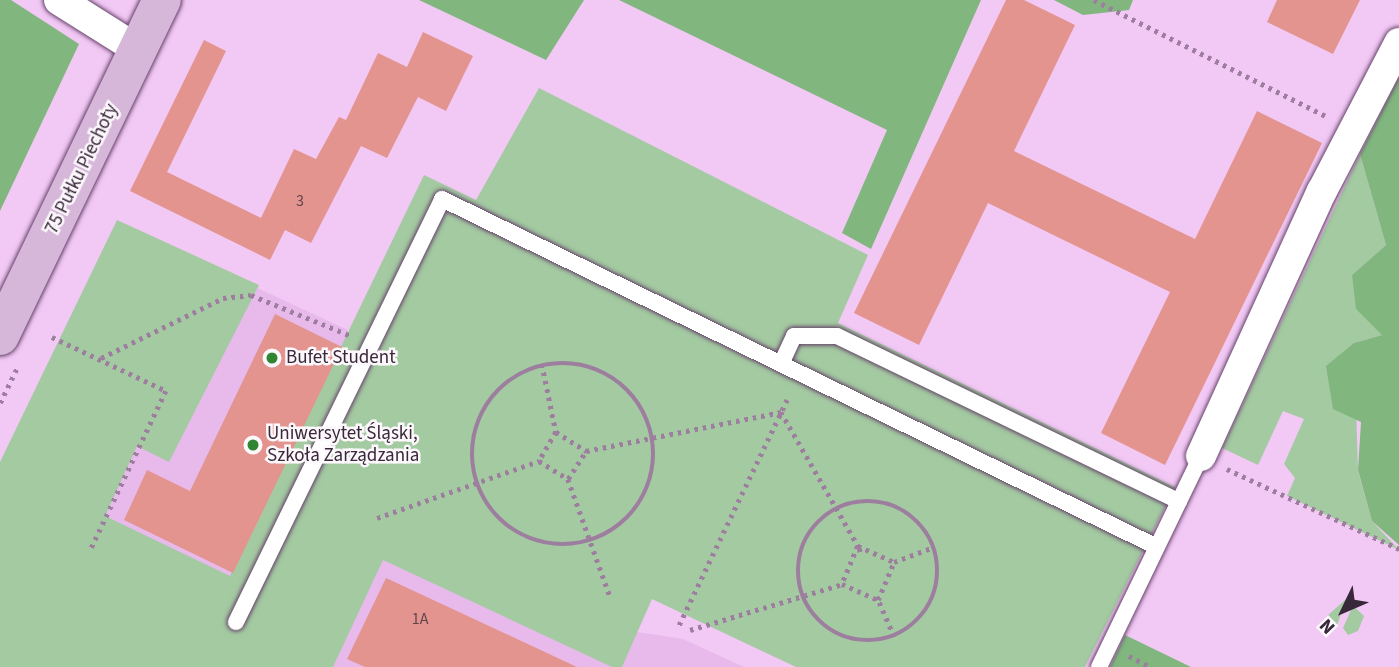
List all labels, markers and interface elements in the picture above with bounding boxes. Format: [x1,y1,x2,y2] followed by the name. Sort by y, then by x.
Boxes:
[41,100,123,238] street label: 75 Pułku Piechoty
[296,191,304,211] house number: 3
[286,347,396,369] place label: Bufet Student
[264,350,280,366] marker: Bufet Student
[267,423,419,467] place label: Uniwersytet Śląski, Szkoła Zarządzania
[245,437,261,453] marker: Uniwersytet Śląski, Szkoła Zarządzania
[1308,576,1378,646] north arrow
[412,609,428,629] house number: 1A
[1313,612,1342,640] text: N

